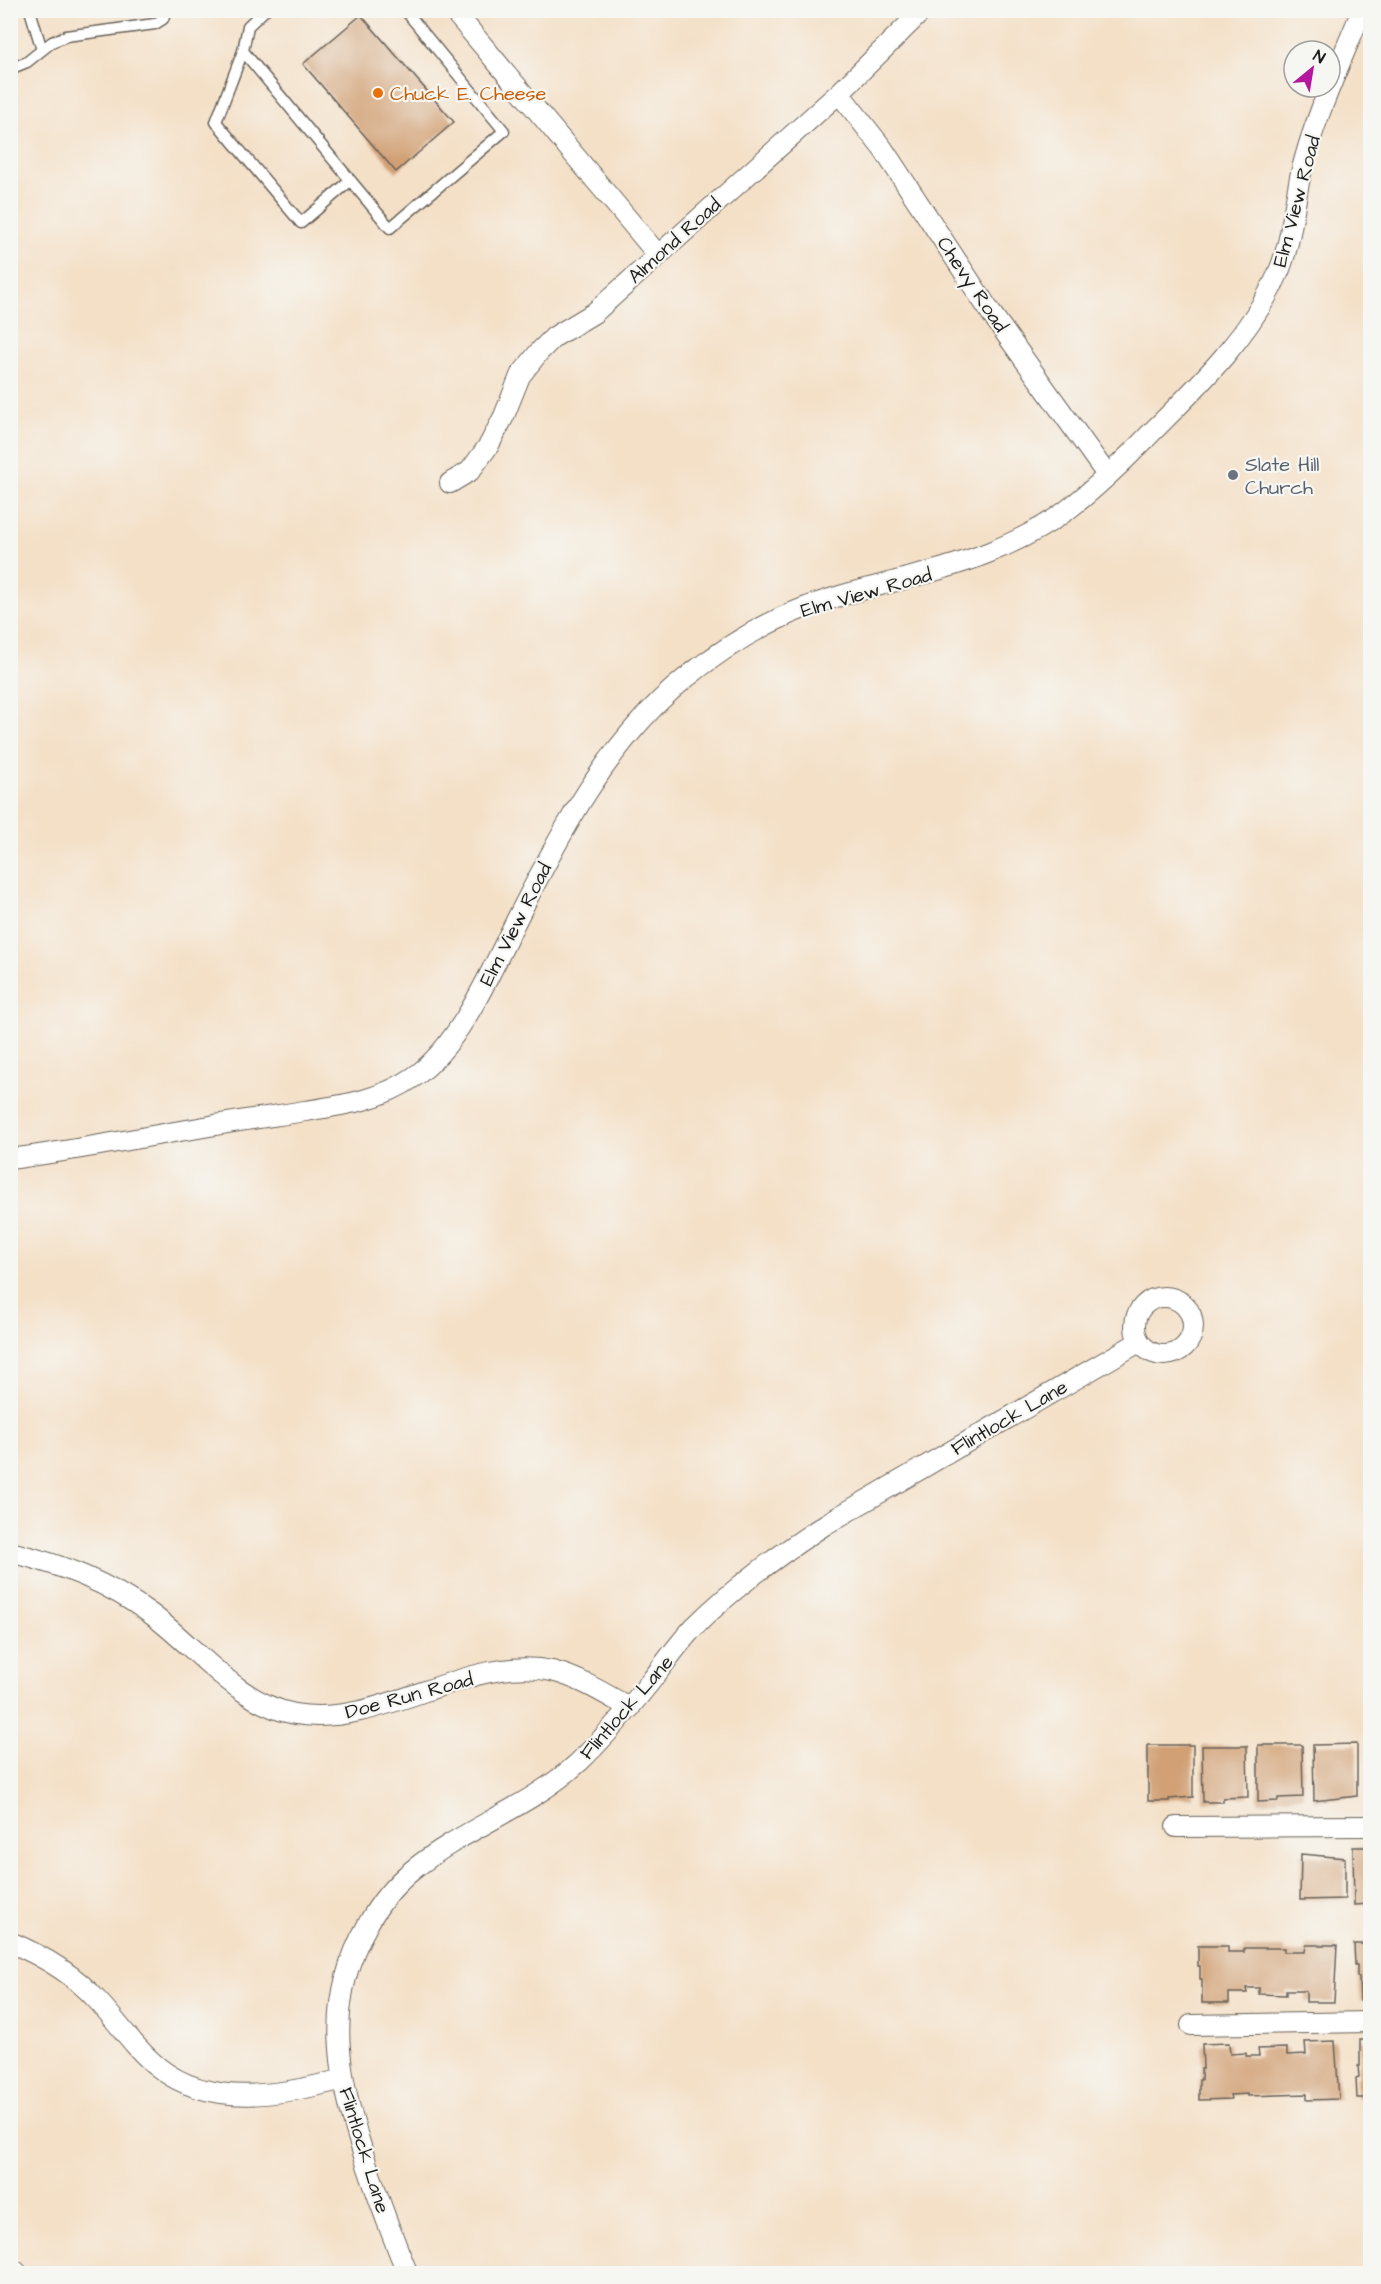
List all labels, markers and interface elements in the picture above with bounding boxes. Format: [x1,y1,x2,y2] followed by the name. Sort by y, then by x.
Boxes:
[1282,39,1342,99] north arrow
[1309,45,1329,69] text: N
[390,80,547,108] place label: Chuck E. Cheese
[371,86,385,100] marker: Chuck E. Cheese
[1266,132,1328,270] street label: Elm View Road
[622,191,728,290] street label: Almond Road
[929,231,1015,339] street label: Chevy Road
[1245,451,1320,502] place label: Slate Hill Church
[1226,468,1240,482] marker: Slate Hill Church
[798,561,935,625] street label: Elm View Road
[473,858,559,991] street label: Elm View Road
[946,1373,1073,1463] street label: Flintlock Lane
[573,1649,680,1766] street label: Flintlock Lane
[342,1665,476,1726] street label: Doe Run Road
[332,2084,397,2217] street label: Flintlock Lane

